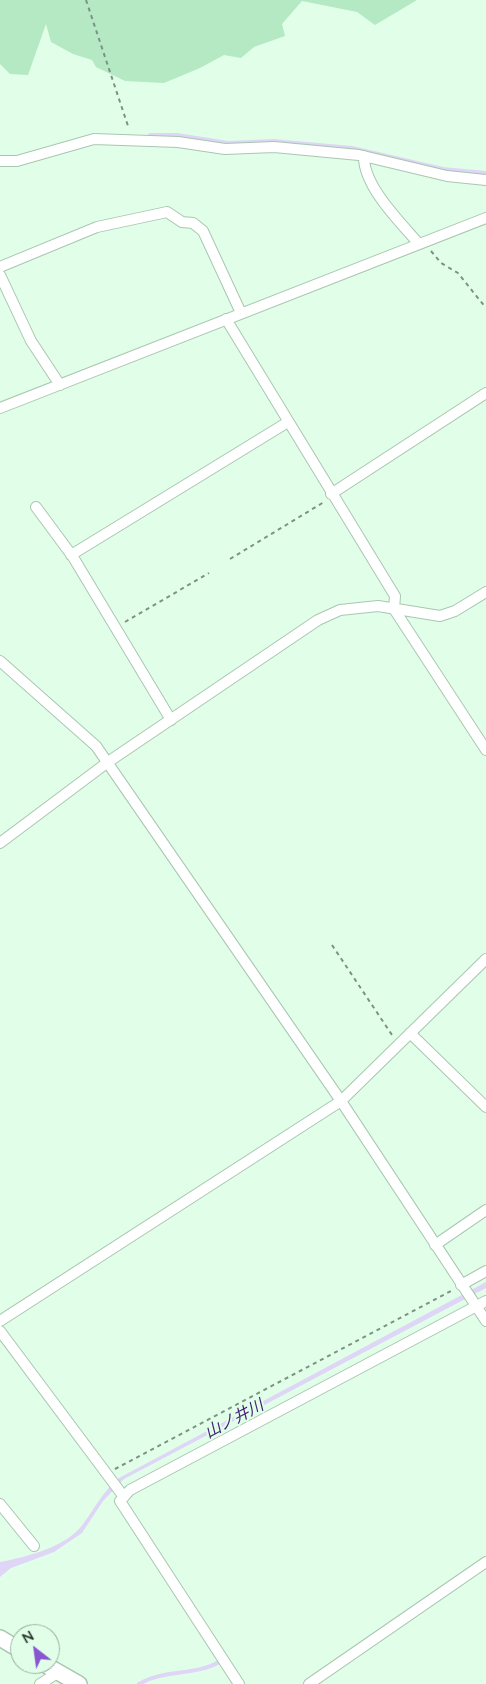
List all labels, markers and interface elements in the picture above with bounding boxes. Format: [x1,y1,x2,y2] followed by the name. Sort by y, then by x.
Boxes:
[201,1396,267,1442] water label: 山ノ井川
[10,1624,60,1674] north arrow
[19,1626,37,1647] text: N

